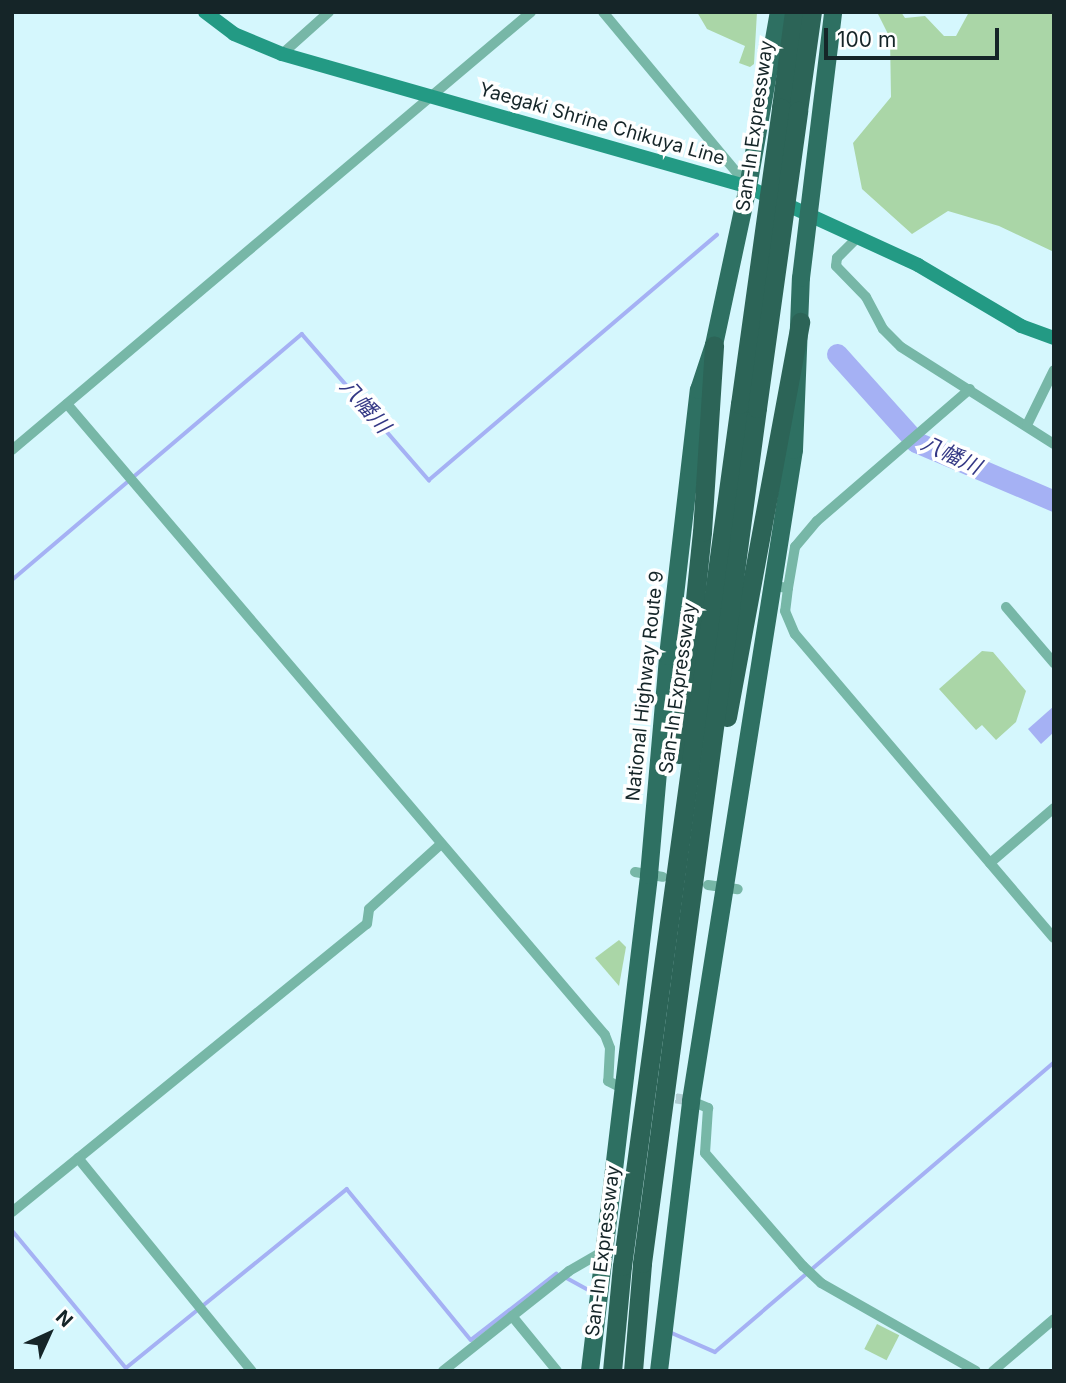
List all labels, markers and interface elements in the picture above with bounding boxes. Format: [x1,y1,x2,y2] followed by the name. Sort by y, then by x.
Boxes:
[828,14,1003,58] scale bar
[837,27,896,52] text: 100 m
[732,39,778,213] street label: San-In Expressway
[476,78,728,170] street label: Yaegaki Shrine Chikuya Line
[335,374,395,438] water label: 八幡川
[917,430,985,480] water label: 八幡川
[622,570,668,802] street label: National Highway Route 9
[655,601,701,775] street label: San-In Expressway
[581,1164,625,1338] street label: San-In Expressway
[14,1299,84,1369] north arrow
[51,1306,77,1332] text: N

